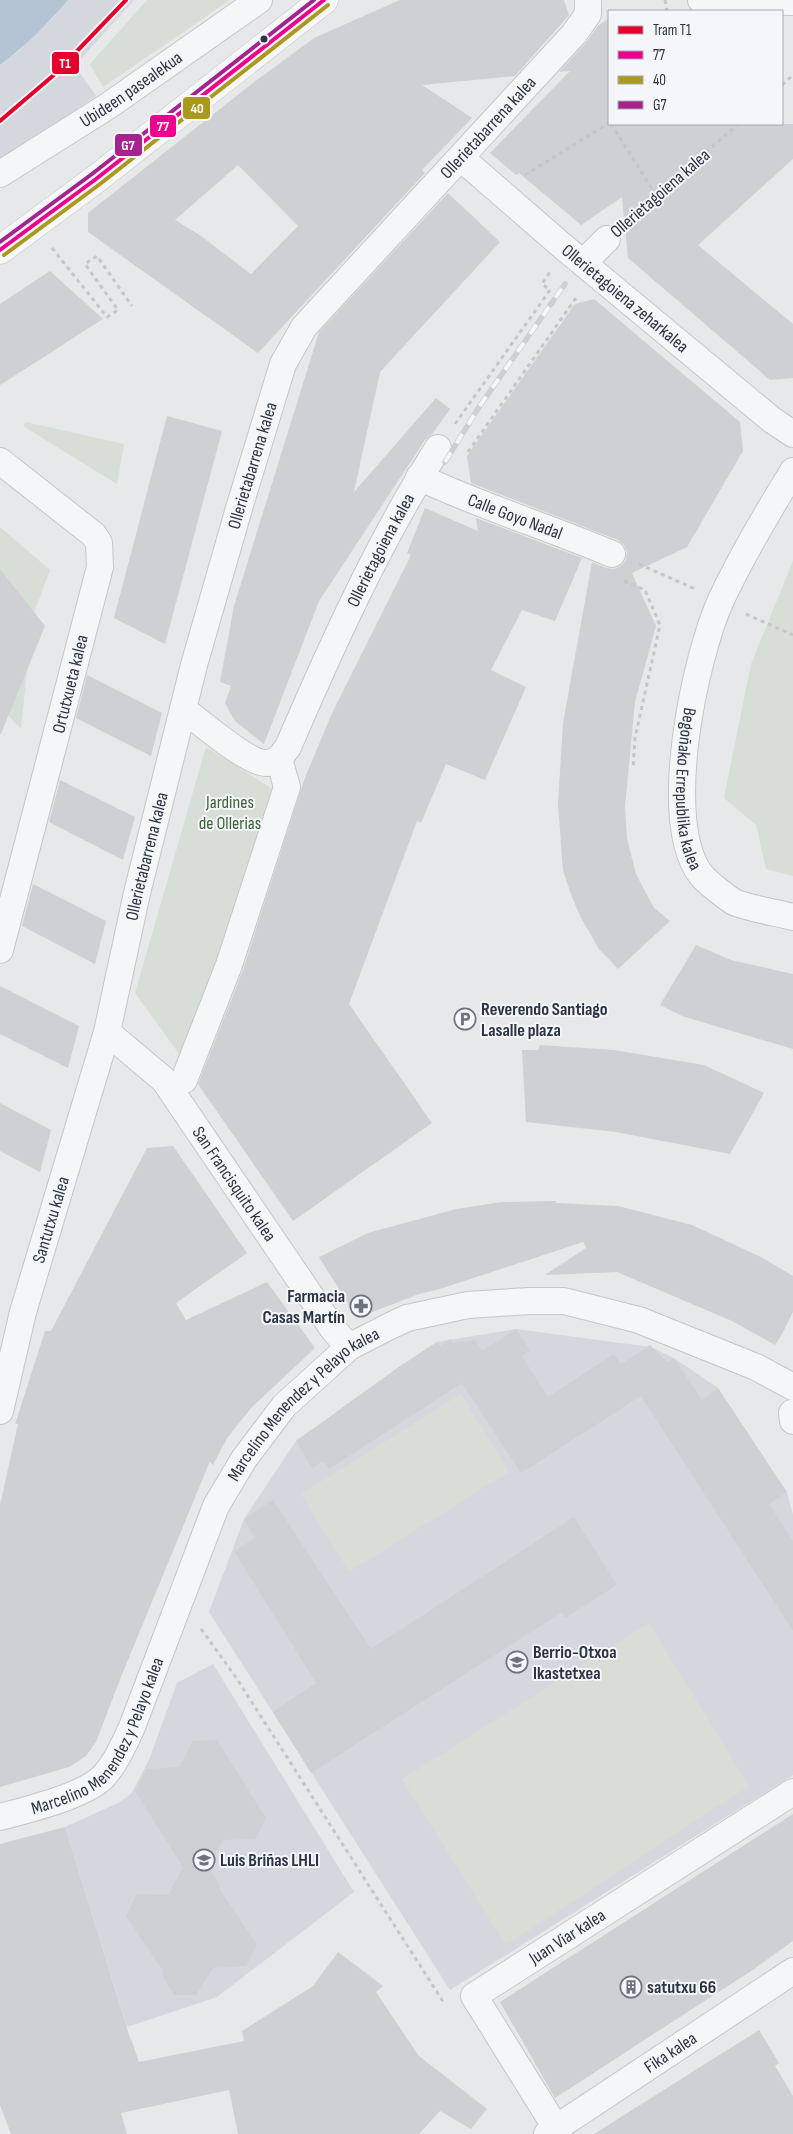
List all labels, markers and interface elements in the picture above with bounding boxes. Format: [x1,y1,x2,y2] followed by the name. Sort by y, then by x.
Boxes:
[608,10,783,125] legend
[653,21,692,40] text: Tram T1
[259,34,269,44] unlabelled marker
[653,46,665,65] text: 77
[76,47,186,132] street label: Ubideen pasealekua
[51,51,80,75] line badge: T1
[59,55,71,72] text: T1
[653,71,666,90] text: 40
[436,72,541,183] street label: Ollerietabarrena kalea
[182,96,211,120] line badge: 40
[653,96,667,115] text: G7
[190,100,204,117] text: 40
[149,114,177,138] line badge: 77
[157,118,170,135] text: 77
[114,133,143,157] line badge: G7
[121,137,136,154] text: G7
[606,144,714,242] street label: Ollerietagoiena kalea
[557,240,693,357] street label: Ollerietagoiena zeharkalea
[224,400,282,532] street label: Ollerietabarrena kalea
[465,489,565,544] street label: Calle Goyo Nadal
[343,490,419,610] street label: Ollerietagoiena kalea
[48,633,93,735] street label: Ortutxueta kalea
[671,706,706,874] street label: Begoñako Errepublika kalea
[121,790,173,923] street label: Ollerietabarrena kalea
[199,792,261,834] park label: Jardines de Ollerias
[481,999,608,1041] place label: Reverendo Santiago Lasalle plaza
[453,1007,477,1031] parking icon: Reverendo Santiago Lasalle plaza
[188,1123,280,1246] street label: San Francisquito kalea
[28,1174,74,1266] street label: Santutxu kalea
[262,1286,345,1328] place label: Farmacia Casas Martín
[349,1294,373,1318] pharmacy icon: Farmacia Casas Martín
[223,1323,383,1485] street label: Marcelino Menendez y Pelayo kalea
[533,1642,617,1684] place label: Berrio-Otxoa Ikastetxea
[505,1650,529,1674] school or university icon: Berrio-Otxoa Ikastetxea
[29,1654,168,1819] street label: Marcelino Menendez y Pelayo kalea
[192,1848,216,1872] school or university icon: Luis Briñas LHLI
[220,1850,319,1871] place label: Luis Briñas LHLI
[524,1905,610,1970] street label: Juan Viar kalea
[619,1975,643,1999] building icon: satutxu 66
[647,1977,716,1998] place label: satutxu 66
[640,2028,701,2078] street label: Fika kalea

